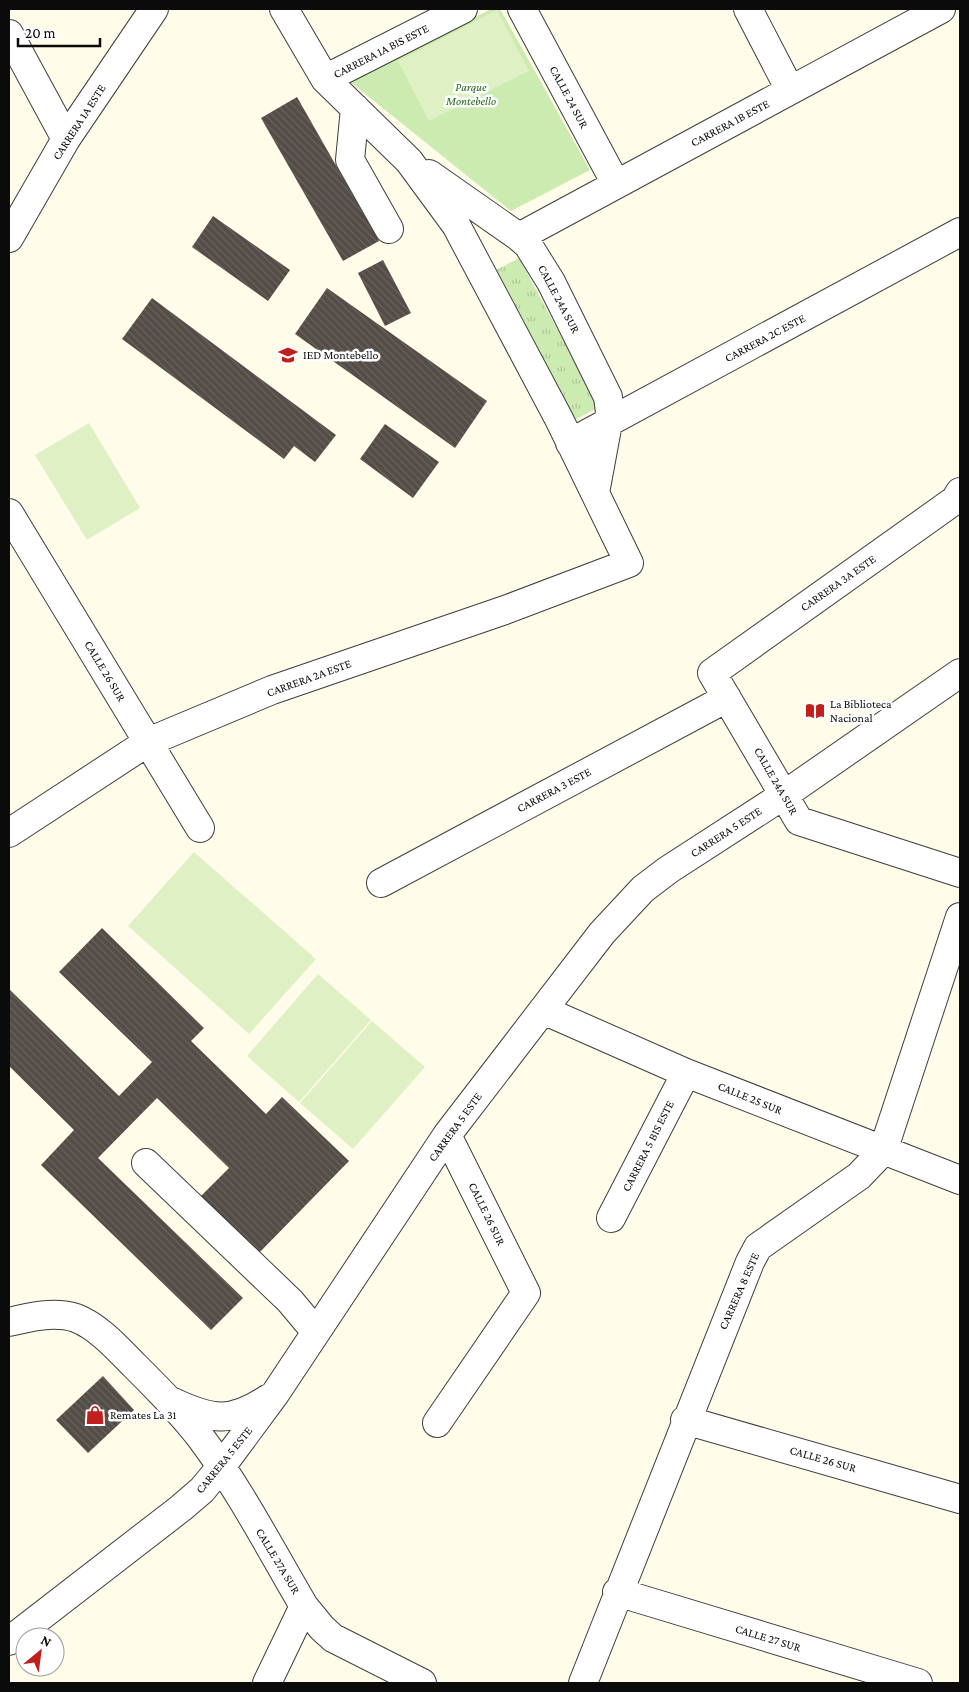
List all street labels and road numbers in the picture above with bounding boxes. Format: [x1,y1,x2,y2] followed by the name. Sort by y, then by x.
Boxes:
[331,21,431,81] street label: CARRERA 1A BIS ESTE
[547,63,591,131] street label: CALLE 24 SUR
[49,81,109,162] street label: CARRERA 1A ESTE
[688,96,772,150] street label: CARRERA 1B ESTE
[535,262,583,336] street label: CALLE 24A SUR
[722,311,808,365] street label: CARRERA 2C ESTE
[798,552,879,614] street label: CARRERA 3A ESTE
[81,638,129,704] street label: CALLE 26 SUR
[265,656,354,700] street label: CARRERA 2A ESTE
[751,745,801,817] street label: CALLE 24A SUR
[514,764,594,815] street label: CARRERA 3 ESTE
[688,804,765,860] street label: CARRERA 5 ESTE
[716,1079,785,1117] street label: CALLE 25 SUR
[425,1089,485,1164] street label: CARRERA 5 ESTE
[619,1098,677,1194] street label: CARRERA 5 BIS ESTE
[466,1180,508,1248] street label: CALLE 26 SUR
[716,1250,762,1332] street label: CARRERA 8 ESTE
[193,1423,256,1496] street label: CARRERA 5 ESTE
[788,1443,858,1475] street label: CALLE 26 SUR
[253,1526,303,1597] street label: CALLE 27A SUR
[733,1621,803,1655] street label: CALLE 27 SUR

